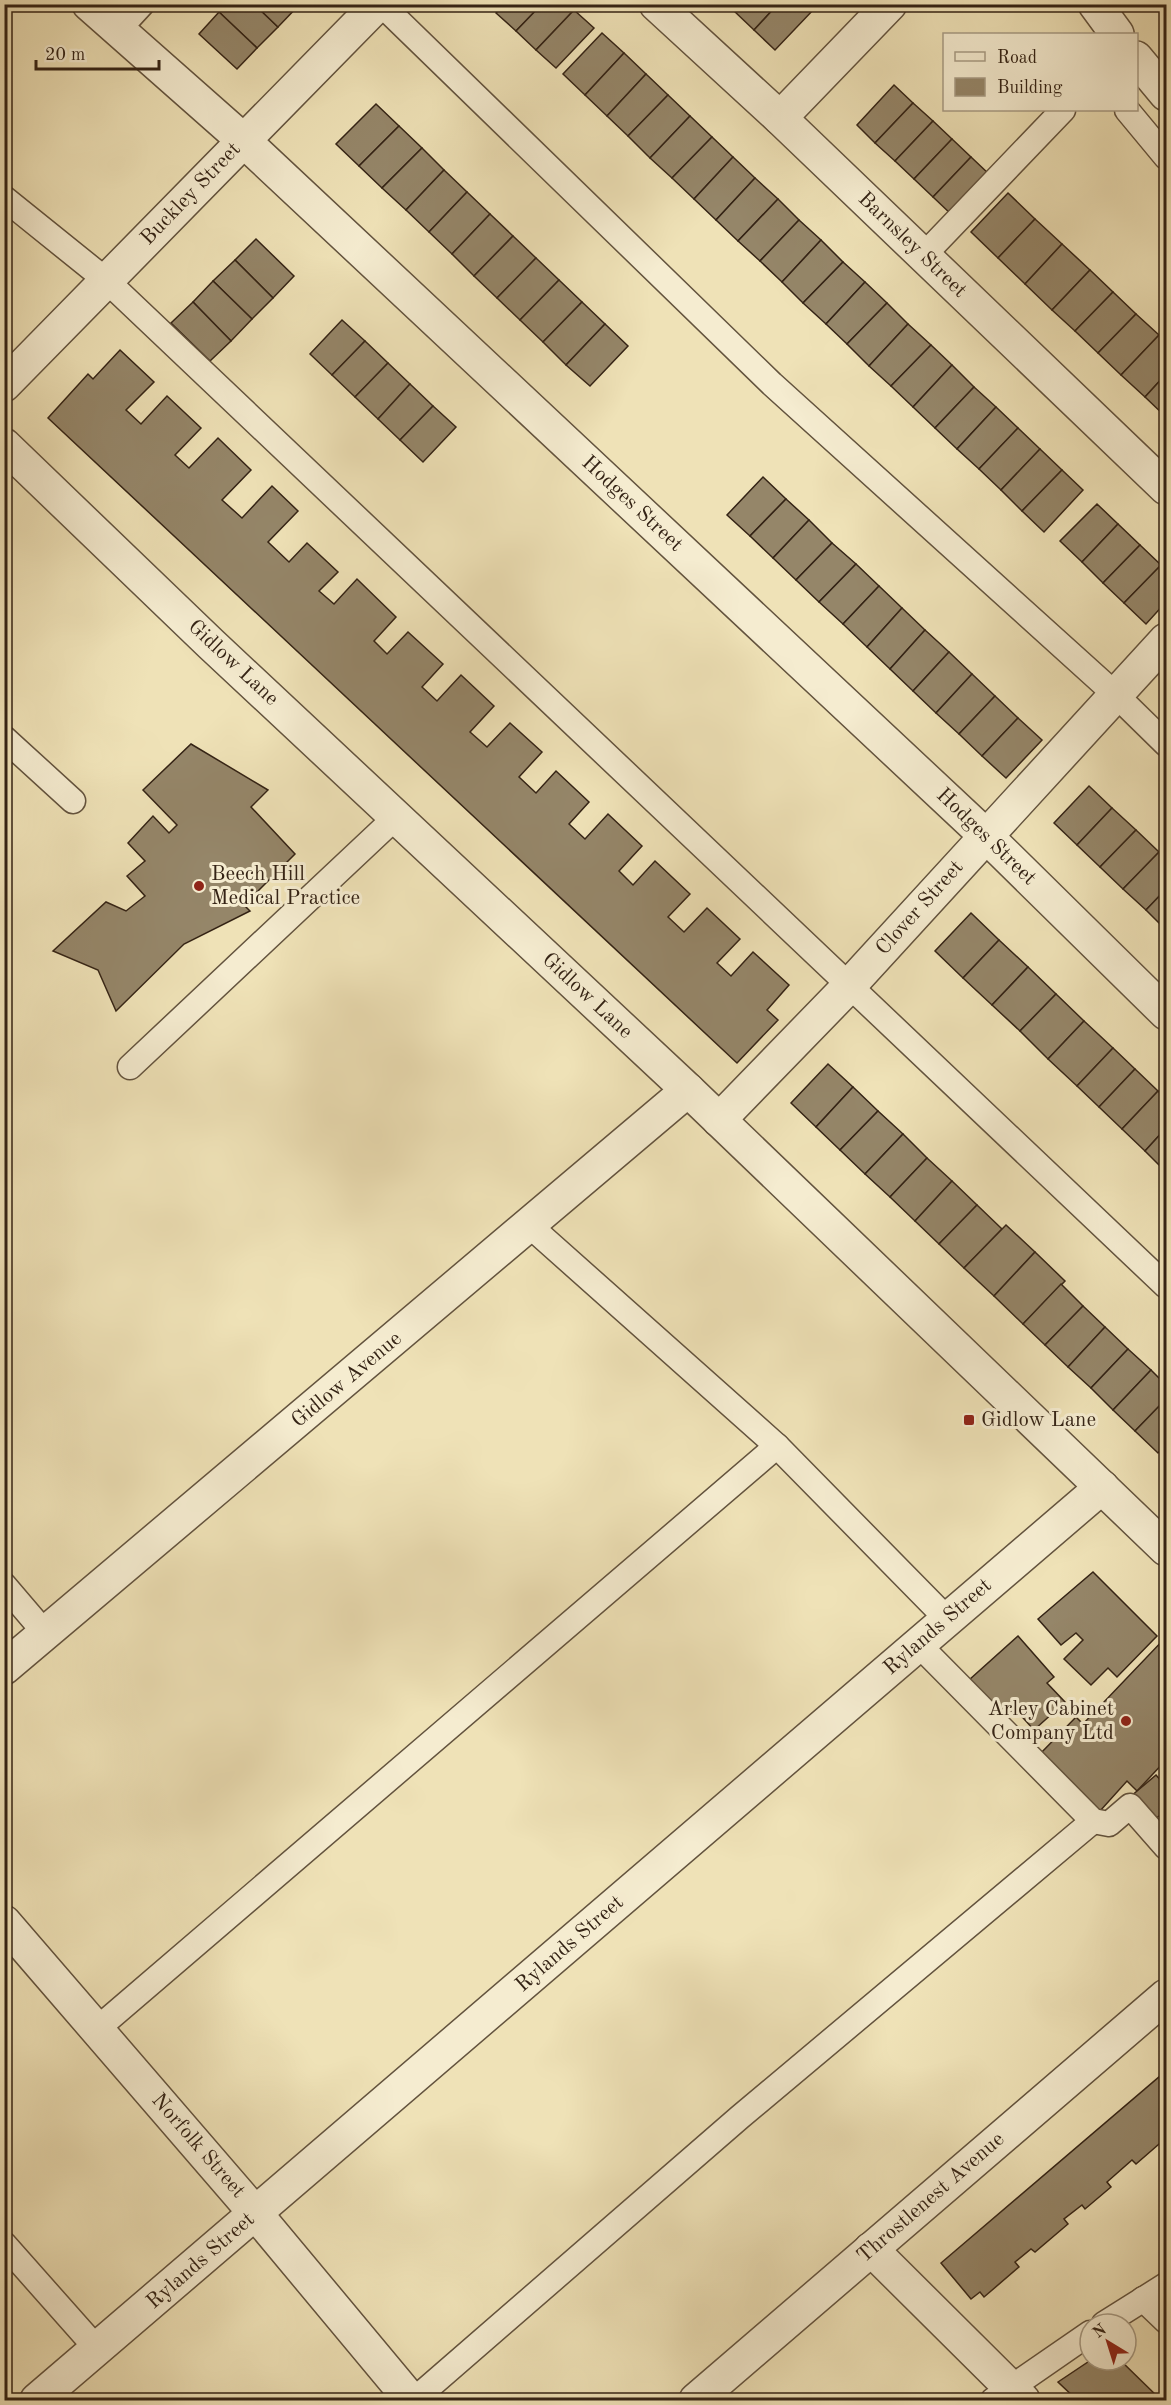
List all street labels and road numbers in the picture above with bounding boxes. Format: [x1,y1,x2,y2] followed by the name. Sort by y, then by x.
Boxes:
[137,139,245,249] street label: Buckley Street
[854,188,970,302] street label: Barnsley Street
[577,452,687,556] street label: Hodges Street
[184,616,282,710] street label: Gidlow Lane
[932,784,1040,890] street label: Hodges Street
[872,857,968,959] street label: Clover Street
[538,949,636,1043] street label: Gidlow Lane
[288,1328,406,1432] street label: Gidlow Avenue
[880,1575,996,1679] street label: Rylands Street
[512,1892,628,1996] street label: Rylands Street
[147,2090,249,2202] street label: Norfolk Street
[853,2129,1009,2267] street label: Throstlenest Avenue
[143,2209,259,2313] street label: Rylands Street

